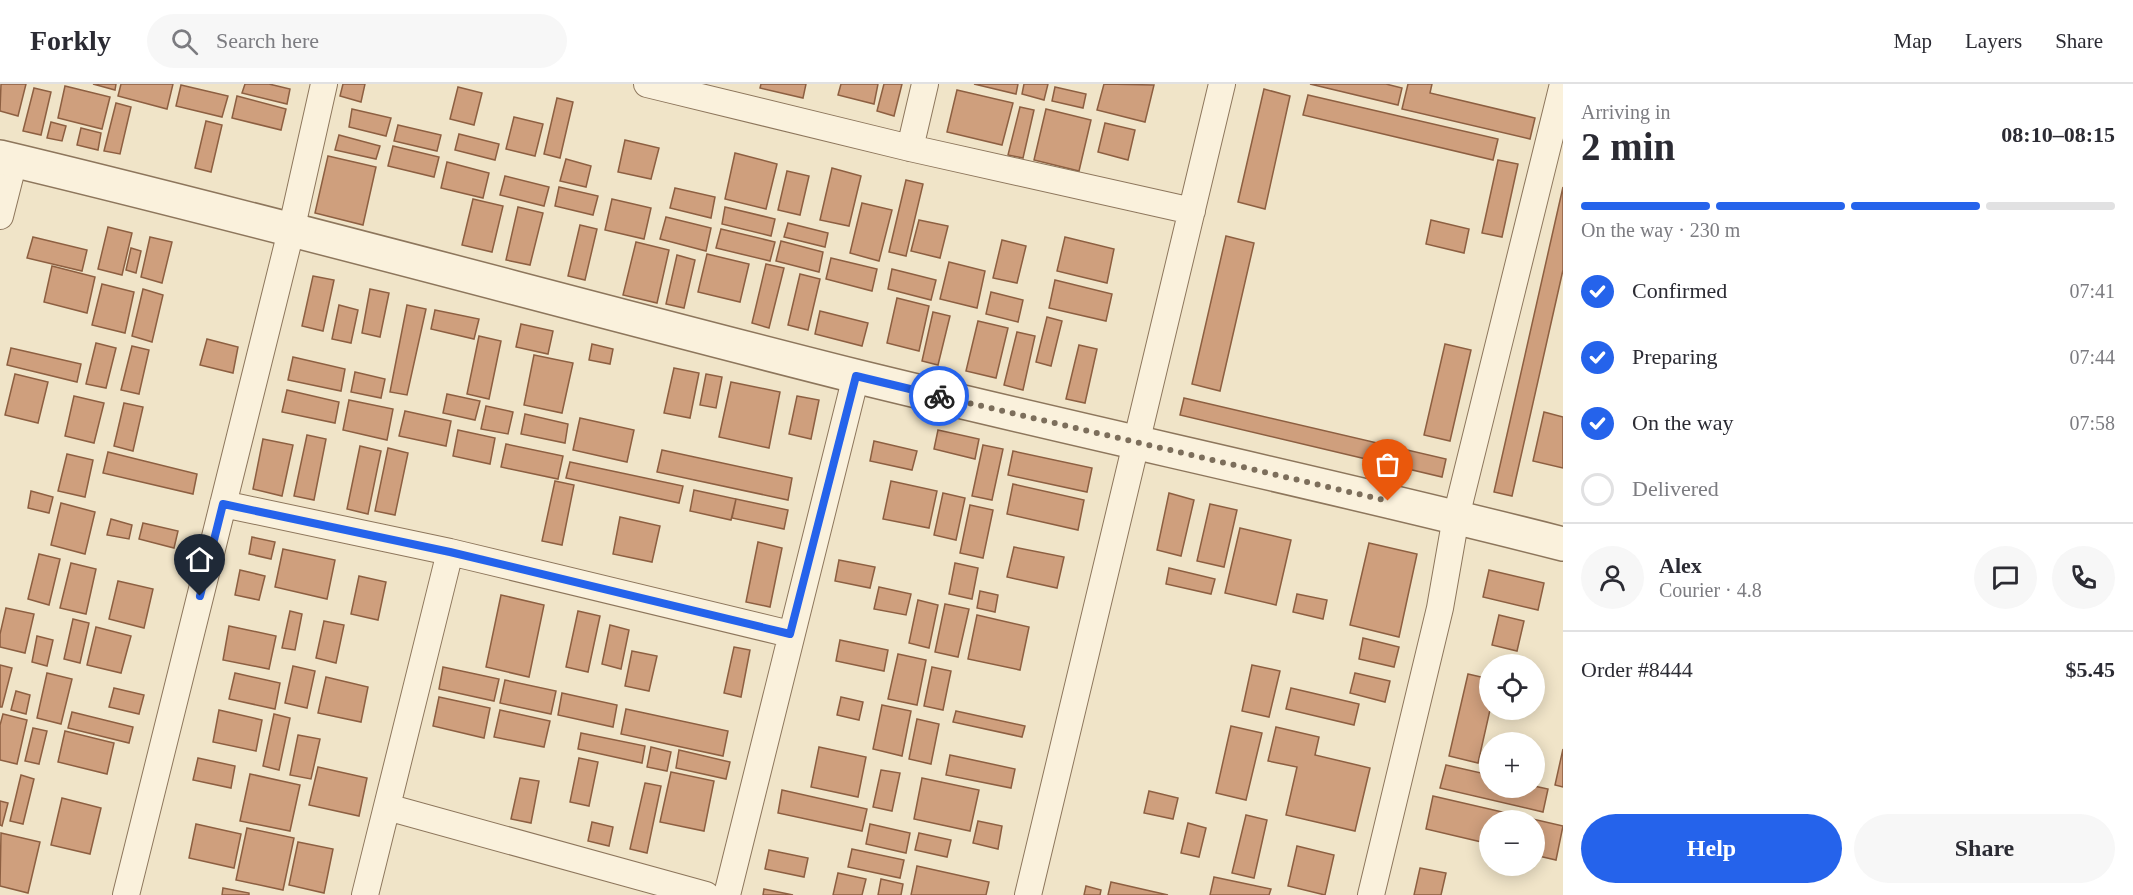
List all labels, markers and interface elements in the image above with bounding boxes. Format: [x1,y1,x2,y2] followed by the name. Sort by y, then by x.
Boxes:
[147,14,567,68] search box
[30,25,111,56] text: Forkly
[168,25,201,58] icon: search
[216,28,319,53] text: Search here
[1894,29,1932,53] text: Map
[1965,29,2022,53] text: Layers
[2055,29,2103,53] text: Share
[1581,101,1670,123] text: Arriving in
[2001,122,2115,147] text: 08:10–08:15
[1581,125,1675,168] text: 2 min
[1581,219,1740,241] text: On the way · 230 m
[1581,275,1614,308] icon: check
[1632,278,1727,303] text: Confirmed
[2069,280,2115,302] text: 07:41
[1581,341,1614,374] icon: check
[1632,344,1718,369] text: Preparing
[2069,346,2115,368] text: 07:44
[909,366,969,426] courier
[923,380,956,413] icon: bike
[1581,407,1614,440] icon: check
[1632,410,1733,435] text: On the way
[2069,412,2115,434] text: 07:58
[1362,439,1413,501] pin
[1371,448,1404,481] icon: bag
[1632,476,1719,501] text: Delivered
[174,534,225,596] pin
[183,543,216,576] icon: home
[1581,546,1644,609] button: person
[1974,546,2037,609] button: chat
[2052,546,2115,609] button: phone
[1659,553,1702,578] text: Alex
[1659,579,1762,601] text: Courier · 4.8
[1479,654,1545,876] map controls
[1479,654,1545,720] button: locate
[1581,657,1693,682] text: Order #8444
[2066,657,2115,682] text: $5.45
[1479,732,1545,798] button: +
[1479,810,1545,876] button: −
[1581,814,1842,883] button: Help
[1854,814,2115,883] button: Share

